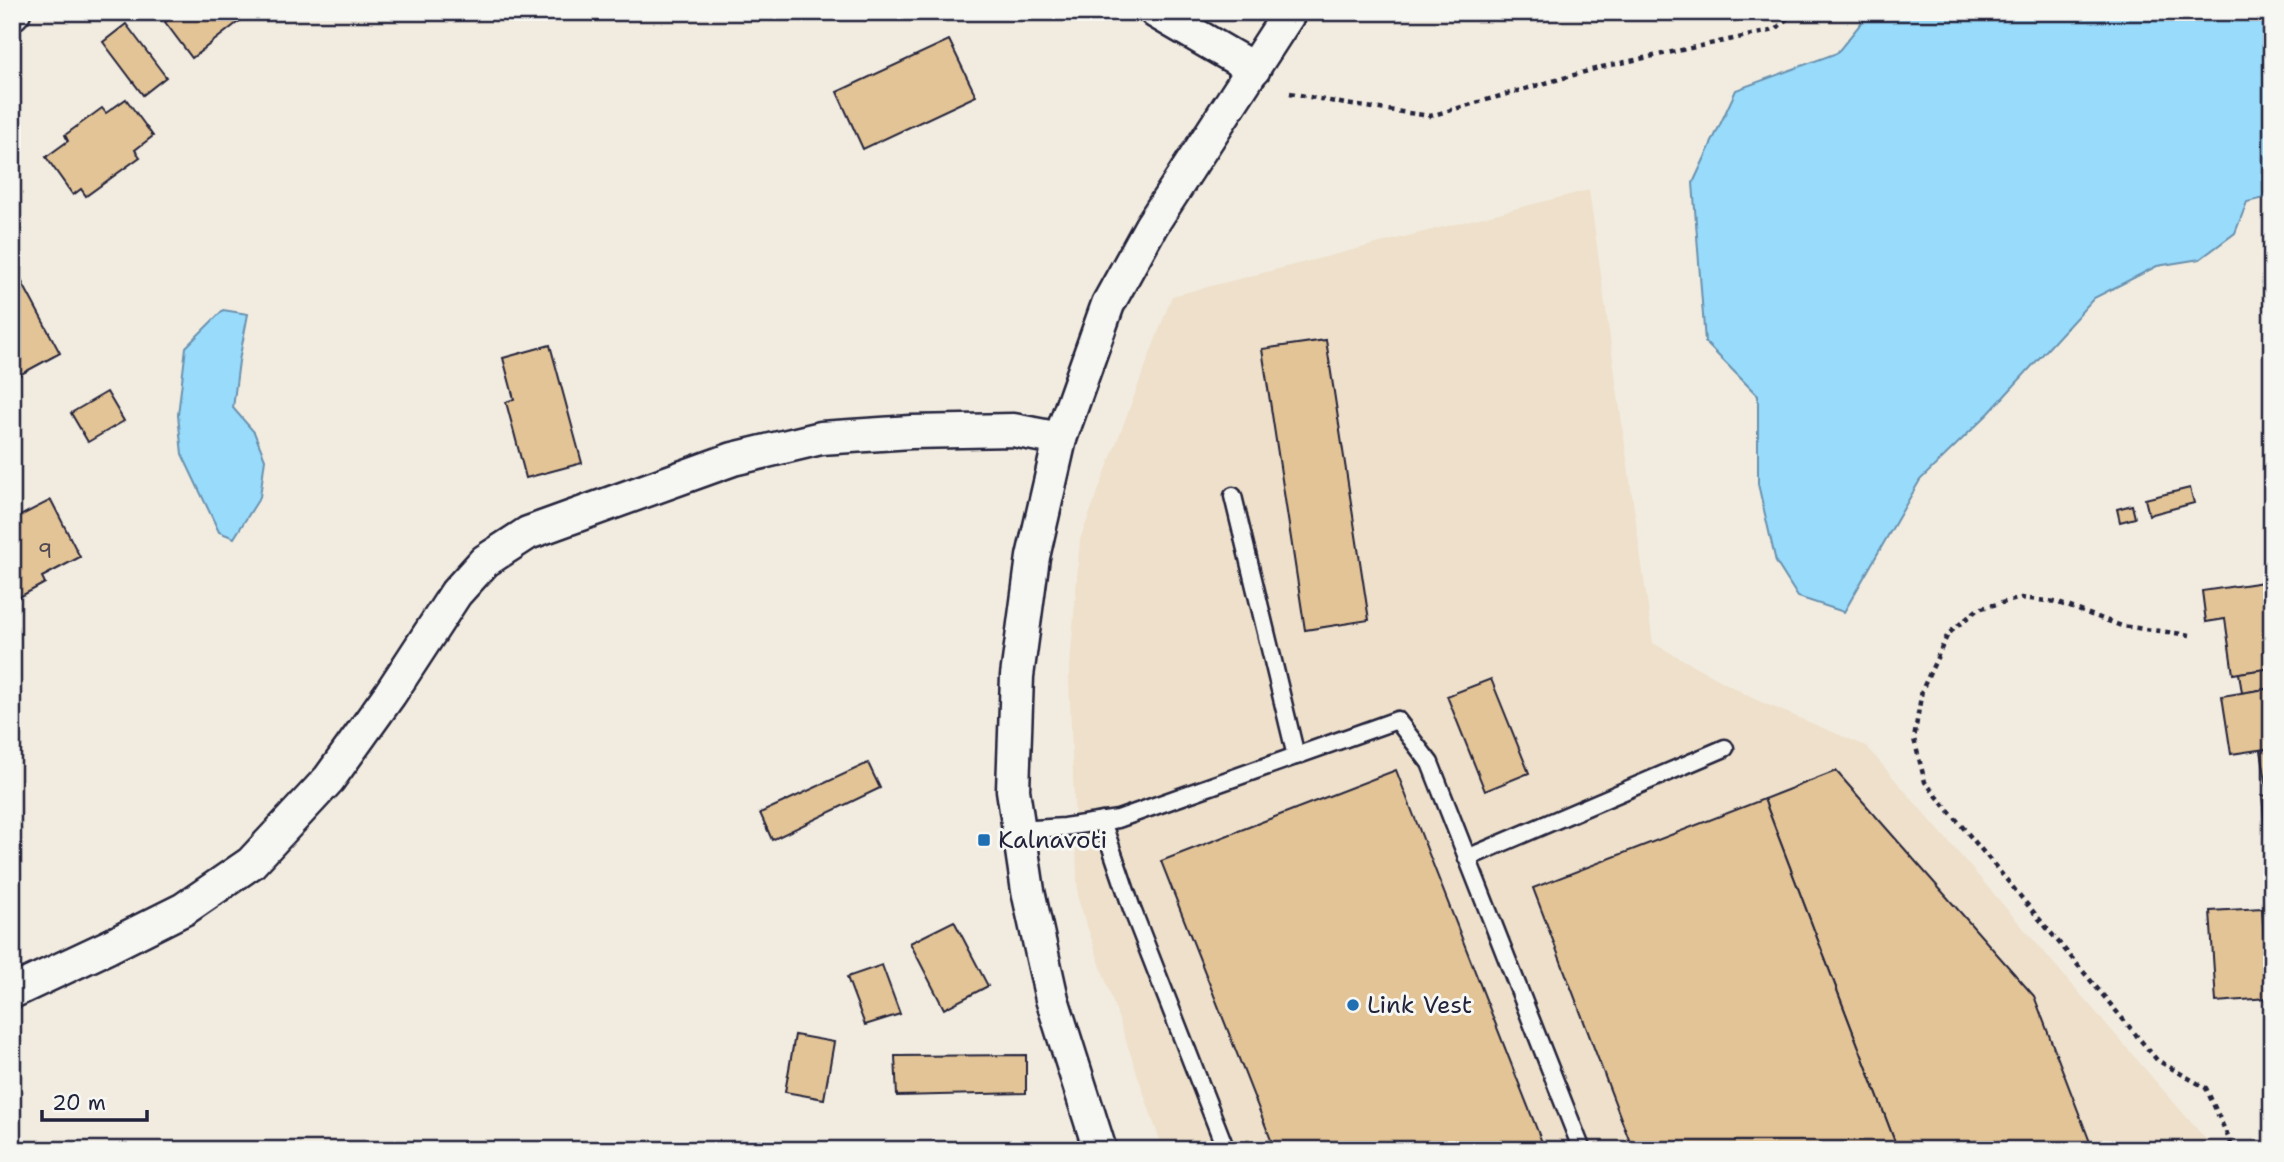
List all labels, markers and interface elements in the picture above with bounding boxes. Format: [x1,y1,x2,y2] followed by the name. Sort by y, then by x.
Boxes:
[38,537,52,565] house number: 9
[998,824,1107,856] place label: Kalnavoti
[976,832,992,848] marker: Kalnavoti
[1367,989,1472,1021] place label: Link Vest
[1345,997,1361,1013] marker: Link Vest
[42,1078,147,1122] scale bar
[52,1089,106,1117] text: 20 m

